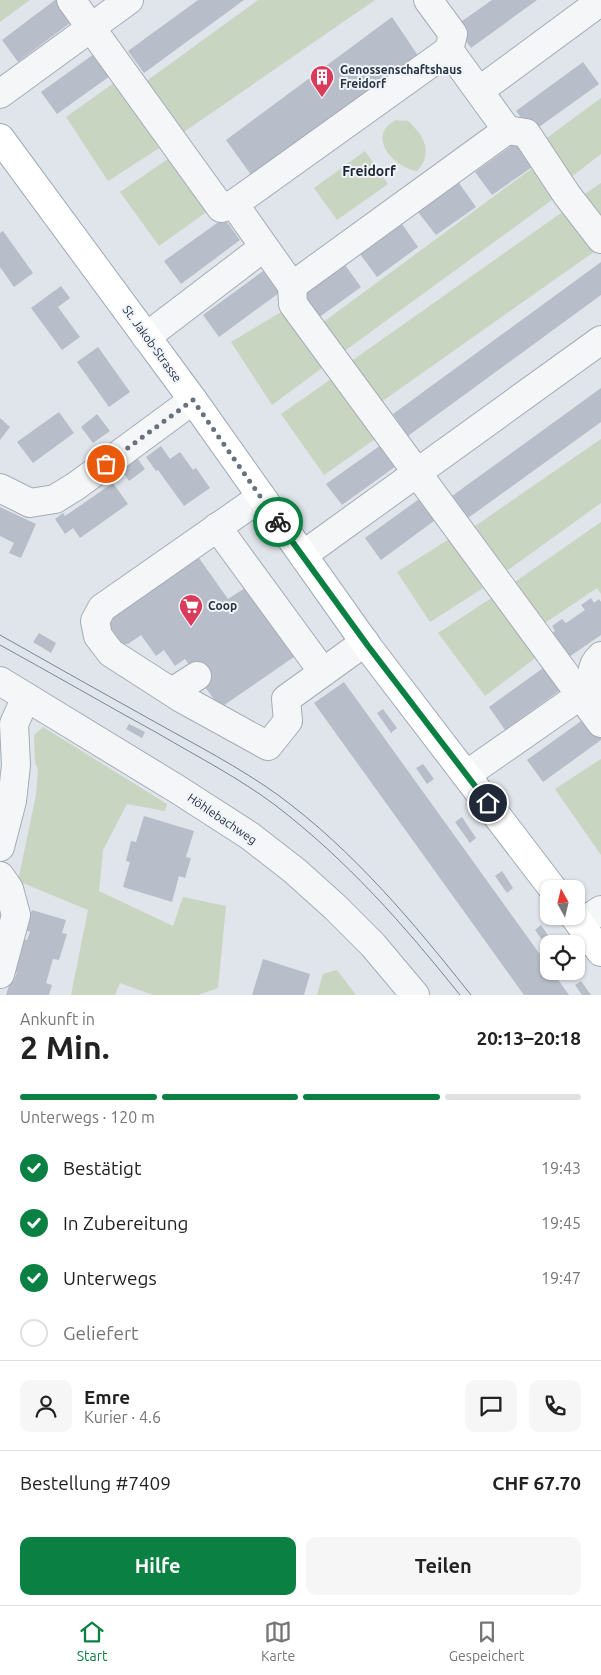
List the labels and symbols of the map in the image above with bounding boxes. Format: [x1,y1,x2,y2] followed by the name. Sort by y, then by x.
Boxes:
[340,63,462,90] place label: Genossenschaftshaus Freidorf
[309,64,335,98] building icon: Genossenschaftshaus Freidorf
[342,163,396,179] district label: Freidorf
[120,303,184,384] street label: St. Jakob-Strasse
[85,443,127,485] pin
[253,497,303,547] courier
[178,593,204,627] supermarket icon: Coop
[208,599,237,612] place label: Coop
[467,782,509,824] pin
[185,791,259,846] street label: Höhlebachweg
[540,880,585,925] north arrow

